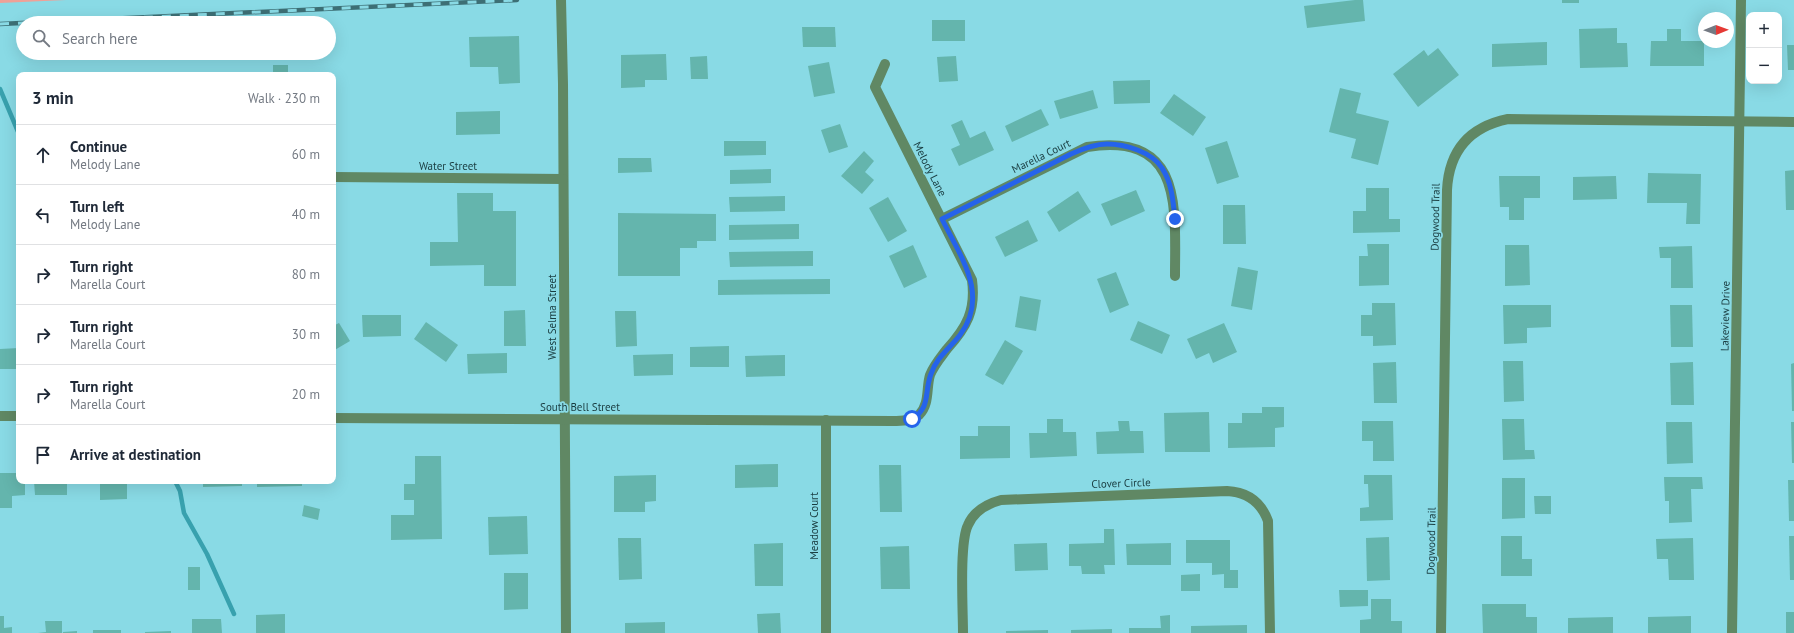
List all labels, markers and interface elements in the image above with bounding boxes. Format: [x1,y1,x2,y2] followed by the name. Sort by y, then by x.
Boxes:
[1698,12,1734,48] north arrow
[1746,12,1782,84] map controls
[1746,12,1782,48] button: +
[16,16,336,60] search box
[30,27,52,49] icon: search
[62,29,138,48] text: Search here
[1746,48,1782,84] button: −
[32,87,73,109] text: 3 min
[248,90,320,107] text: Walk · 230 m
[1009,136,1073,176] street label: Marella Court
[70,137,127,156] text: Continue
[910,139,950,199] street label: Melody Lane
[32,144,54,166] icon: ahead
[292,146,320,163] text: 60 m
[70,156,140,173] text: Melody Lane
[419,159,477,173] street label: Water Street
[1427,182,1443,251] street label: Dogwood Trail
[70,197,124,216] text: Turn left
[32,204,54,226] icon: left
[292,206,320,223] text: 40 m
[1166,210,1184,228] route end
[70,216,140,233] text: Melody Lane
[70,257,133,276] text: Turn right
[32,264,54,286] icon: right
[292,266,320,283] text: 80 m
[545,274,559,360] street label: West Selma Street
[70,276,145,293] text: Marella Court
[1717,280,1733,351] street label: Lakeview Drive
[70,317,133,336] text: Turn right
[32,324,54,346] icon: right
[292,326,320,343] text: 30 m
[70,336,145,353] text: Marella Court
[70,377,133,396] text: Turn right
[32,384,54,406] icon: right
[292,386,320,403] text: 20 m
[70,396,145,413] text: Marella Court
[540,400,620,414] street label: South Bell Street
[903,410,921,428] route start
[32,444,54,466] icon: arrive
[70,445,201,464] text: Arrive at destination
[1091,475,1151,491] street label: Clover Circle
[807,492,821,560] street label: Meadow Court
[1423,506,1439,575] street label: Dogwood Trail

